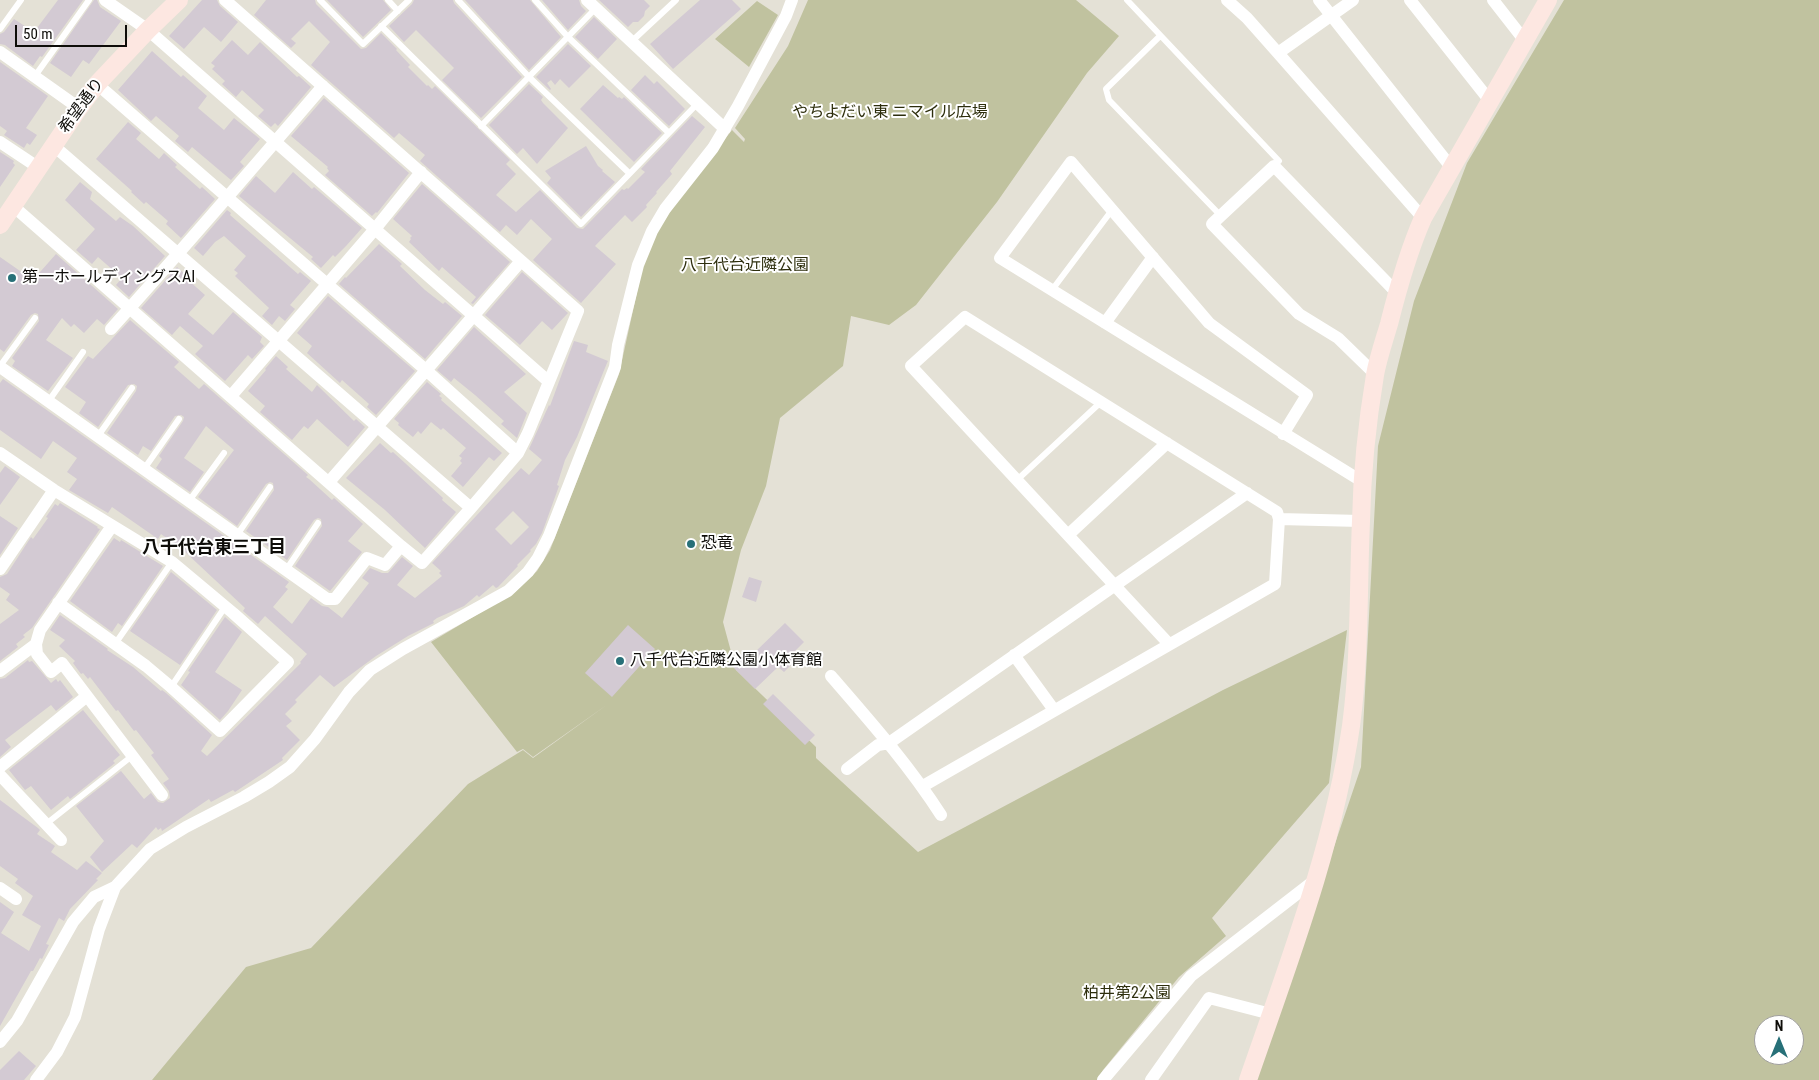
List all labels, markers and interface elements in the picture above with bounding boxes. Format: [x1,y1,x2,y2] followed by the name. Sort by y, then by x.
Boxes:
[18,15,130,47] scale bar
[23,25,53,43] text: 50 m
[55,74,109,138] street label: 希望通り
[792,103,988,123] park label: やちよだい東 ニマイル広場
[681,256,809,276] park label: 八千代台近隣公園
[22,268,195,288] place label: 第一ホールディングスAI
[6,272,18,284] marker: 第一ホールディングスAI
[701,534,733,554] place label: 恐竜
[142,537,286,559] district label: 八千代台東三丁目
[685,538,697,550] marker: 恐竜
[630,651,822,671] place label: 八千代台近隣公園小体育館
[614,655,626,667] marker: 八千代台近隣公園小体育館
[1083,984,1171,1004] park label: 柏井第2公園
[1754,1015,1804,1065] north arrow
[1775,1018,1783,1034] text: N

